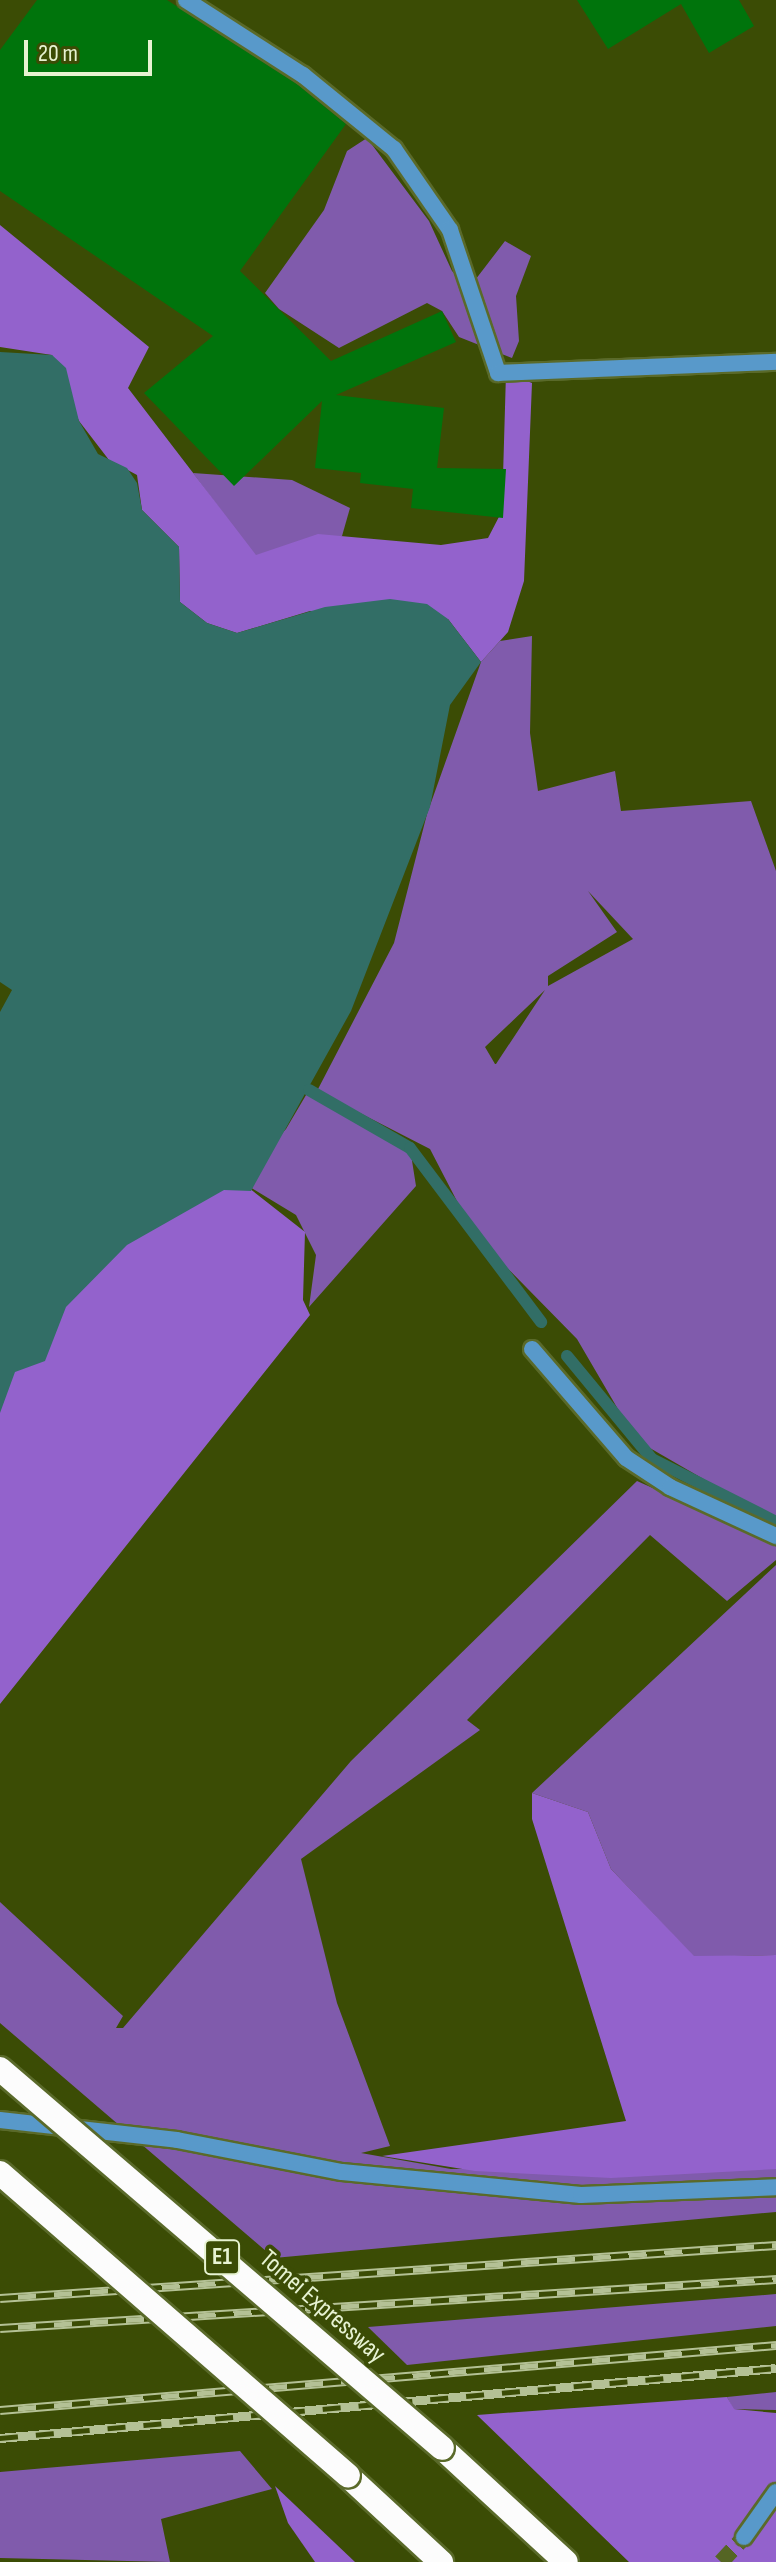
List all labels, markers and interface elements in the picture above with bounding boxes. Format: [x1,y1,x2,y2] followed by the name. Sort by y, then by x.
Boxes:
[28,24,156,74] scale bar
[38,39,78,68] text: 20 m
[204,2237,240,2277] road number: E1
[253,2244,391,2370] street label: Tomei Expressway

